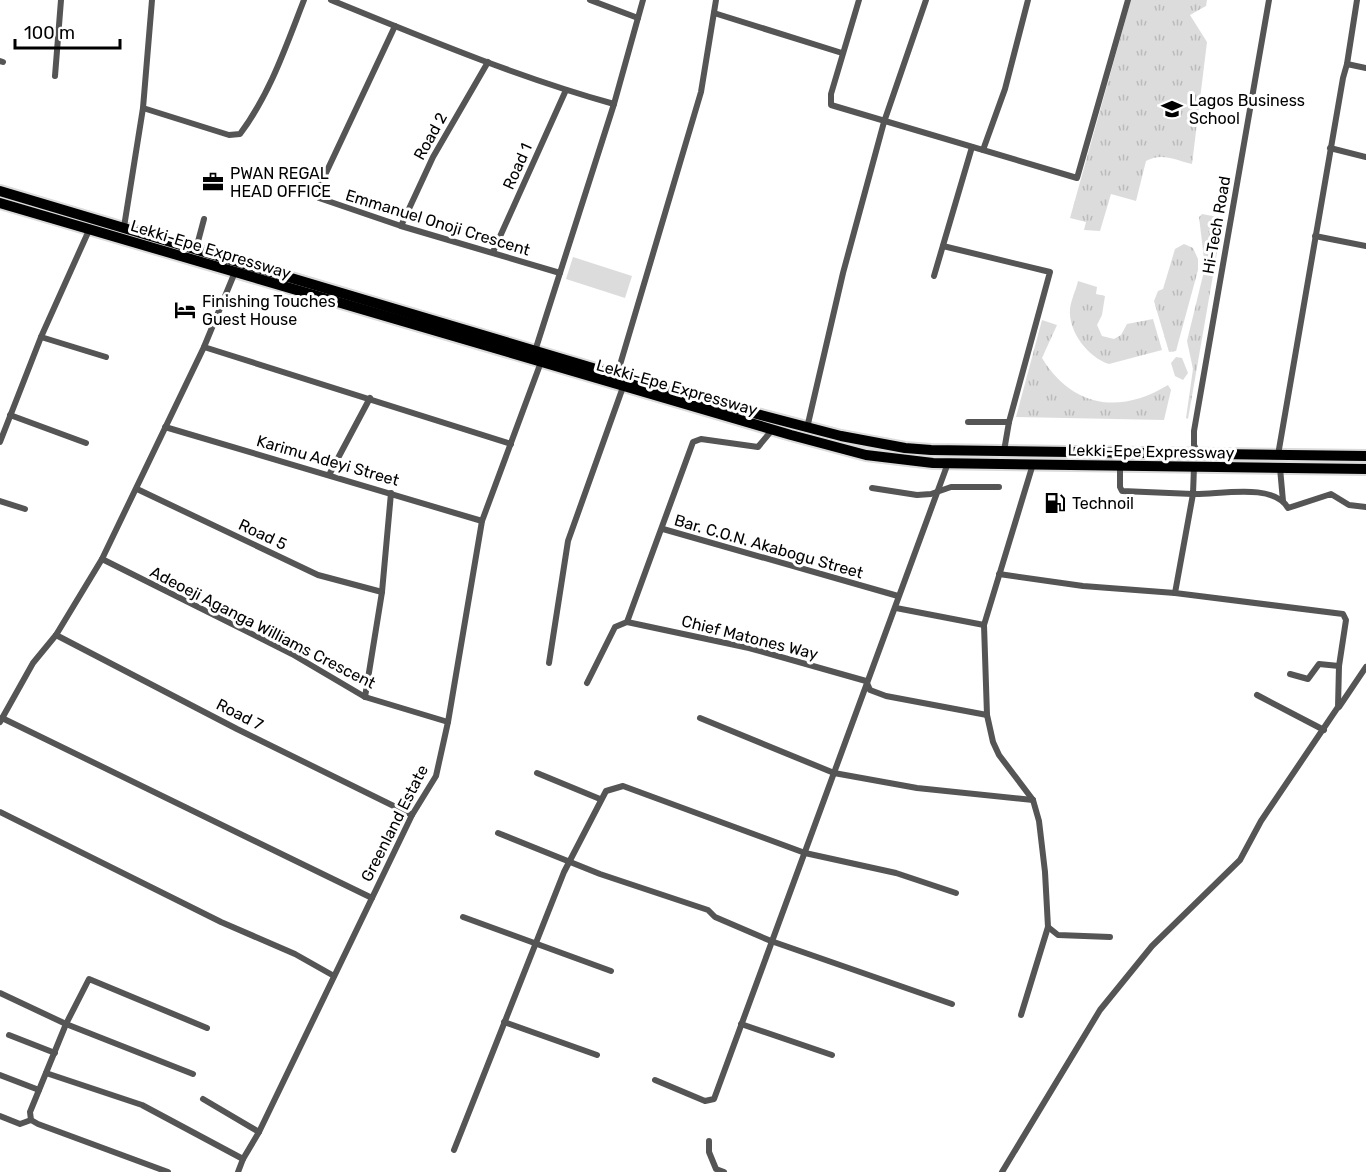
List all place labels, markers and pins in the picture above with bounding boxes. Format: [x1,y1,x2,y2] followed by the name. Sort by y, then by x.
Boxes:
[1189,91,1305,128] place label: Lagos Business School
[1160,97,1184,121] school or university icon: Lagos Business School
[230,164,331,201] place label: PWAN REGAL HEAD OFFICE
[201,170,225,194] office icon: PWAN REGAL HEAD OFFICE
[202,292,336,329] place label: Finishing Touches Guest House
[173,298,197,322] hotel icon: Finishing Touches Guest House
[1043,491,1067,515] fuel station icon: Technoil
[1072,494,1134,513] place label: Technoil

